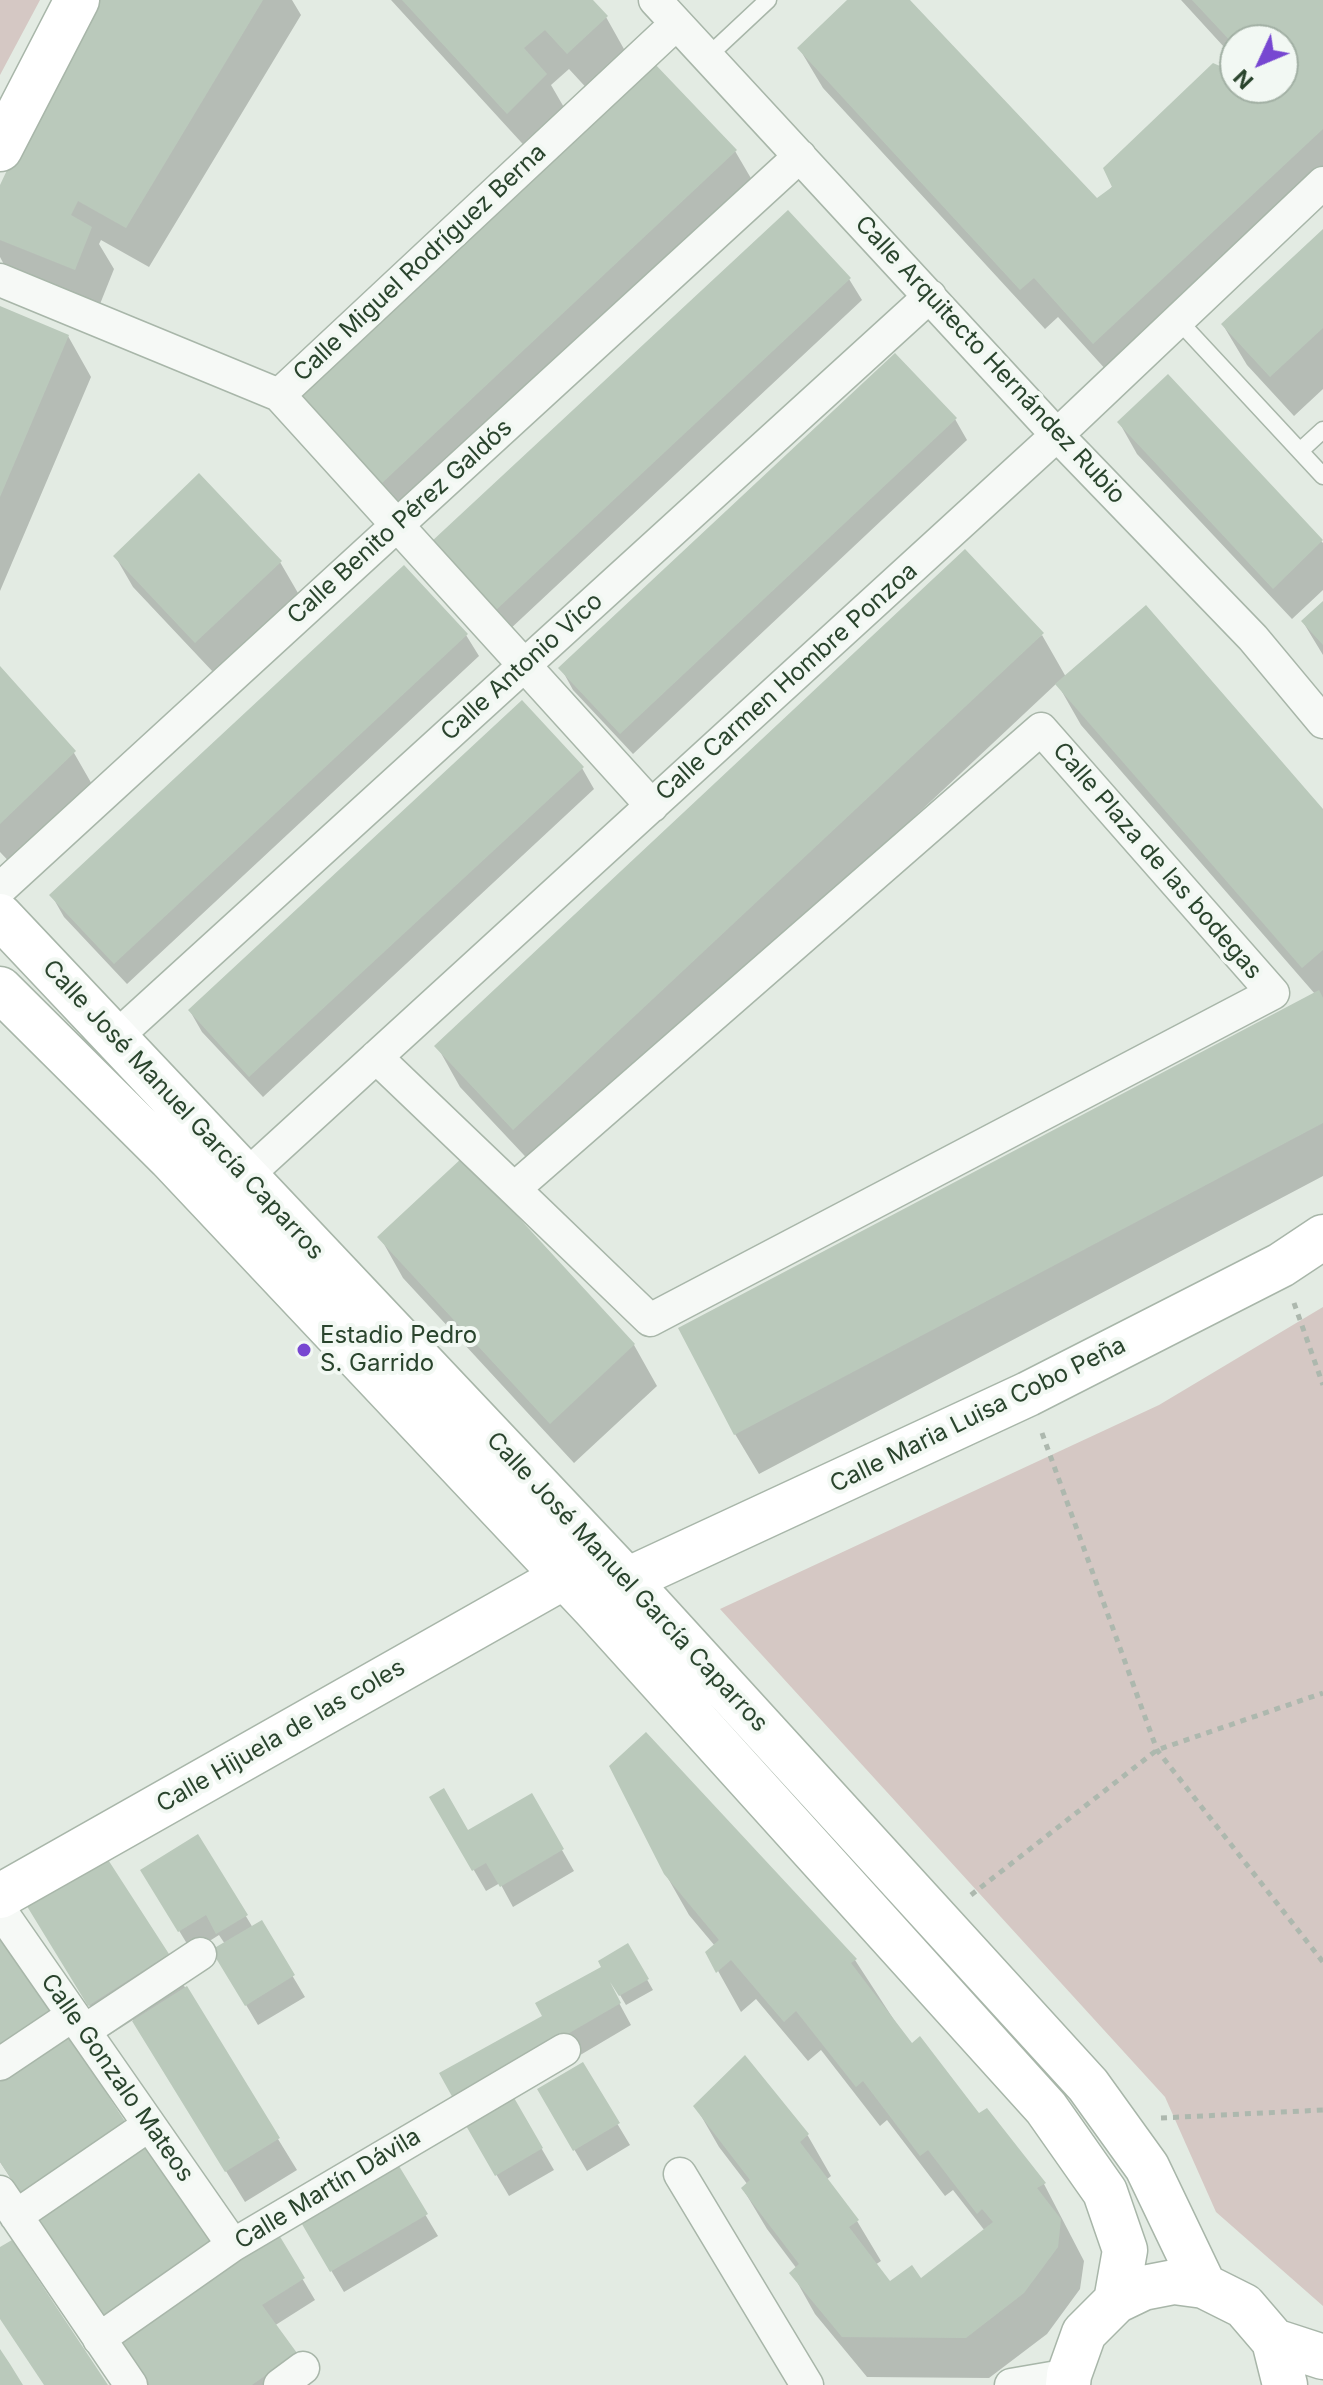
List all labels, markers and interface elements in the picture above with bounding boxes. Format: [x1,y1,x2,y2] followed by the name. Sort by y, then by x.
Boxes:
[1219,24,1299,104] north arrow
[1228,64,1258,94] text: N
[288,138,552,388] street label: Calle Miguel Rodríguez Berna
[849,210,1131,510] street label: Calle Arquitecto Hernández Rubio
[282,414,518,630] street label: Calle Benito Pérez Galdós
[650,557,924,807] street label: Calle Carmen Hombre Ponzoa
[435,587,609,747] street label: Calle Antonio Vico
[1046,737,1268,985] street label: Calle Plaza de las bodegas
[36,954,330,1266] street label: Calle José Manuel García Caparros
[320,1322,477,1378] place label: Estadio Pedro S. Garrido
[826,1331,1130,1499] street label: Calle Maria Luisa Cobo Peña
[295,1341,313,1359] marker: Estadio Pedro S. Garrido
[480,1426,774,1738] street label: Calle José Manuel García Caparros
[152,1653,410,1819] street label: Calle Hijuela de las coles
[34,1968,200,2188] street label: Calle Gonzalo Mateos
[230,2122,426,2256] street label: Calle Martín Dávila

